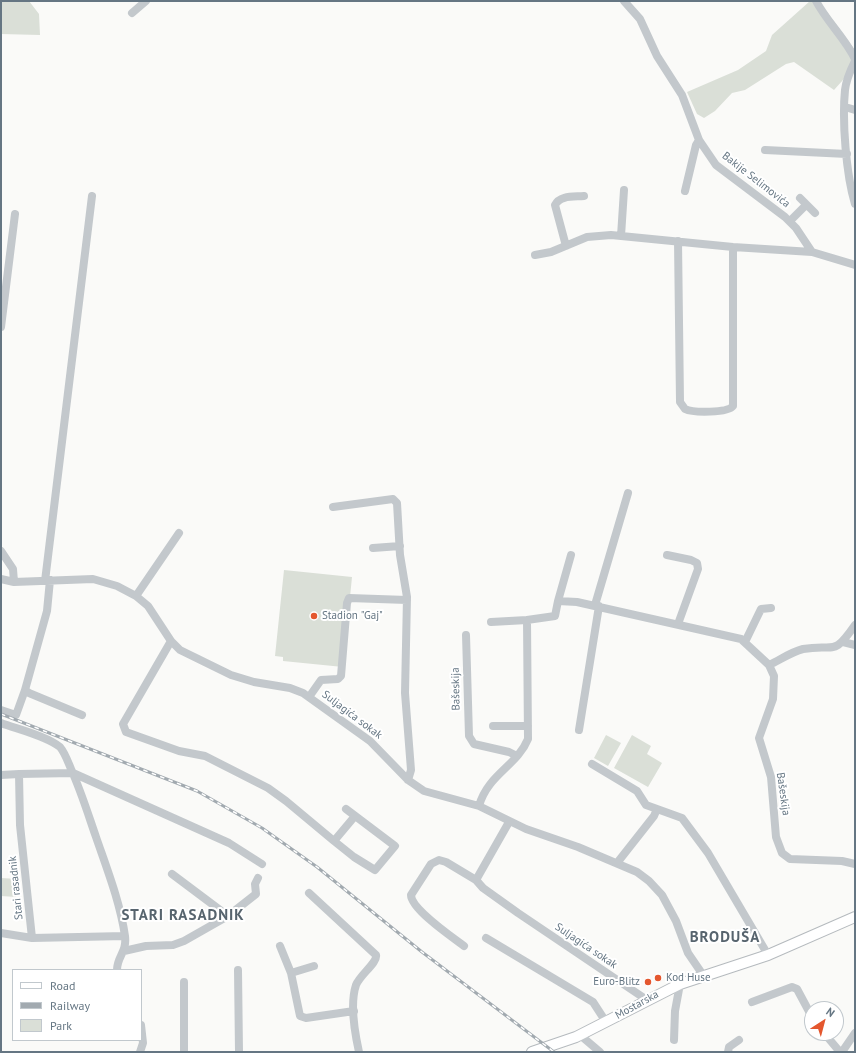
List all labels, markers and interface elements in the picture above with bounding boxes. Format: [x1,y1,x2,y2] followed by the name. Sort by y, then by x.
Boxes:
[719,149,793,211] street label: Bakije Selimovića
[322,609,383,623] place label: Stadion "Gaj"
[309,611,319,621] marker: Stadion "Gaj"
[449,667,463,711] street label: Bašeskija
[319,688,385,742] street label: Suljagića sokak
[773,772,793,816] street label: Bašeskija
[6,855,26,921] street label: Stari rasadnik
[121,907,245,925] district label: STARI RASADNIK
[552,920,620,972] street label: Suljagića sokak
[690,929,760,947] district label: BRODUŠA
[12,969,142,1041] legend
[666,971,710,985] place label: Kod Huse
[653,973,663,983] marker: Kod Huse
[593,975,640,989] place label: Euro-Blitz
[643,977,653,987] marker: Euro-Blitz
[50,978,75,993] text: Road
[613,988,661,1022] street label: Mostarska
[50,998,90,1013] text: Railway
[804,1001,844,1041] north arrow
[823,1004,838,1020] text: N
[50,1018,72,1033] text: Park

